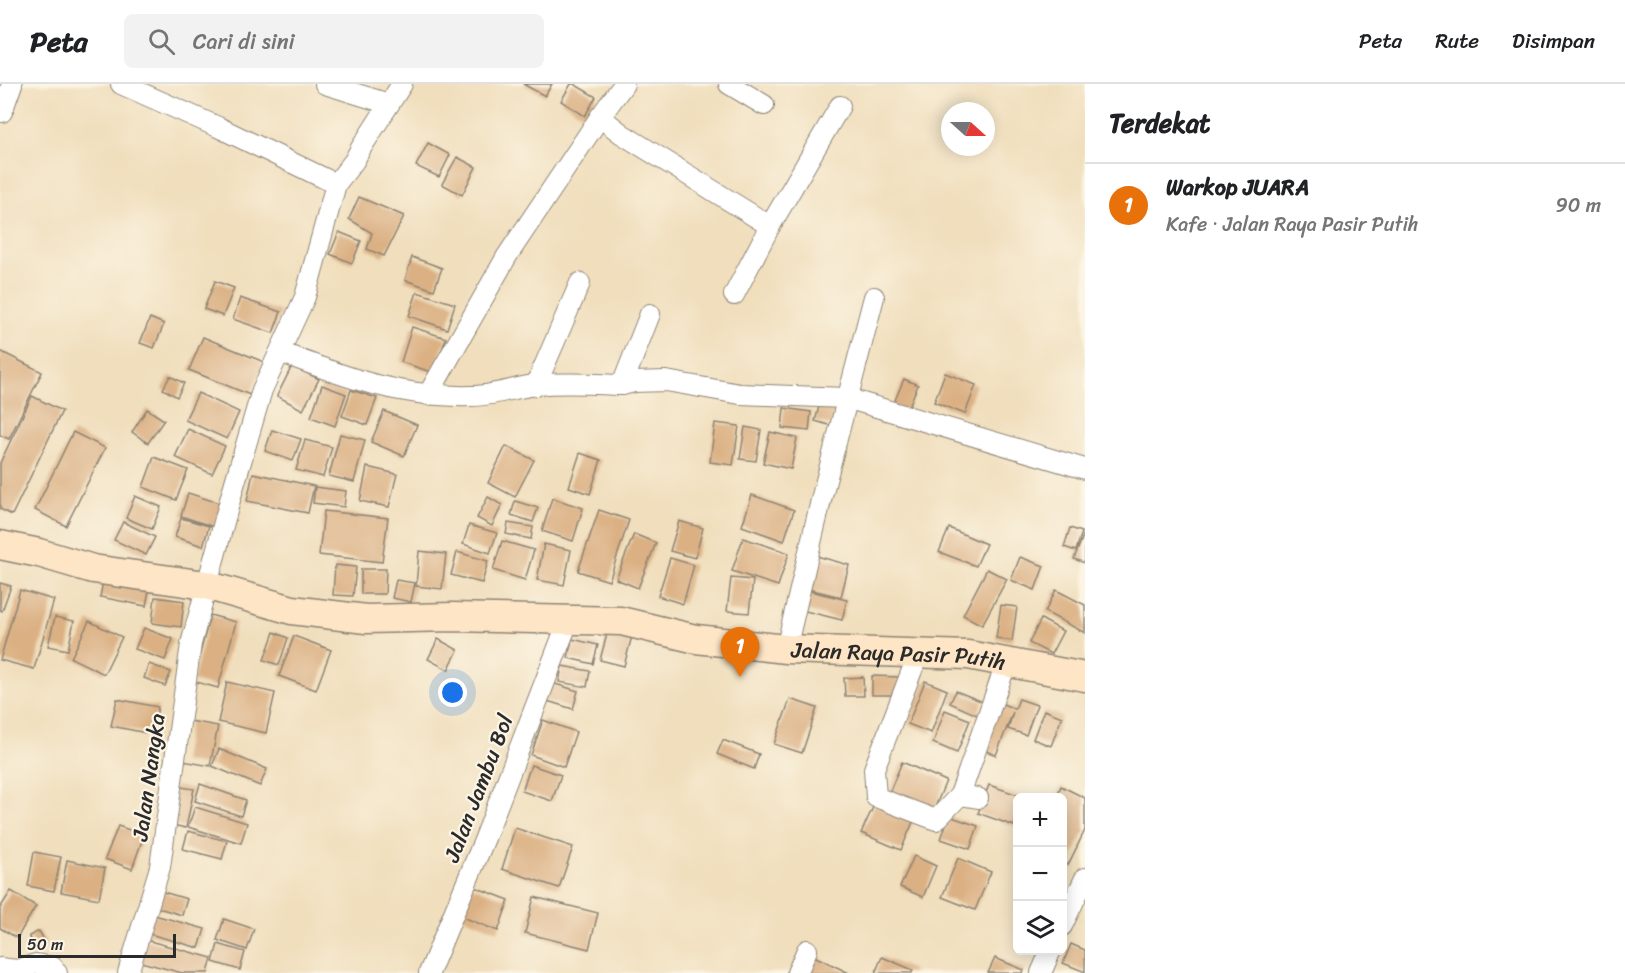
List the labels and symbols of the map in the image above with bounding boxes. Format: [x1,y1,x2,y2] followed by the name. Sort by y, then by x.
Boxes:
[941,102,995,156] north arrow
[720,628,760,677] pin: 1
[790,630,1009,682] street label: Jalan Raya Pasir Putih
[438,678,467,707] your location
[432,708,525,869] street label: Jalan Jambu Bol
[120,711,177,844] street label: Jalan Nangka
[18,931,176,958] scale bar

